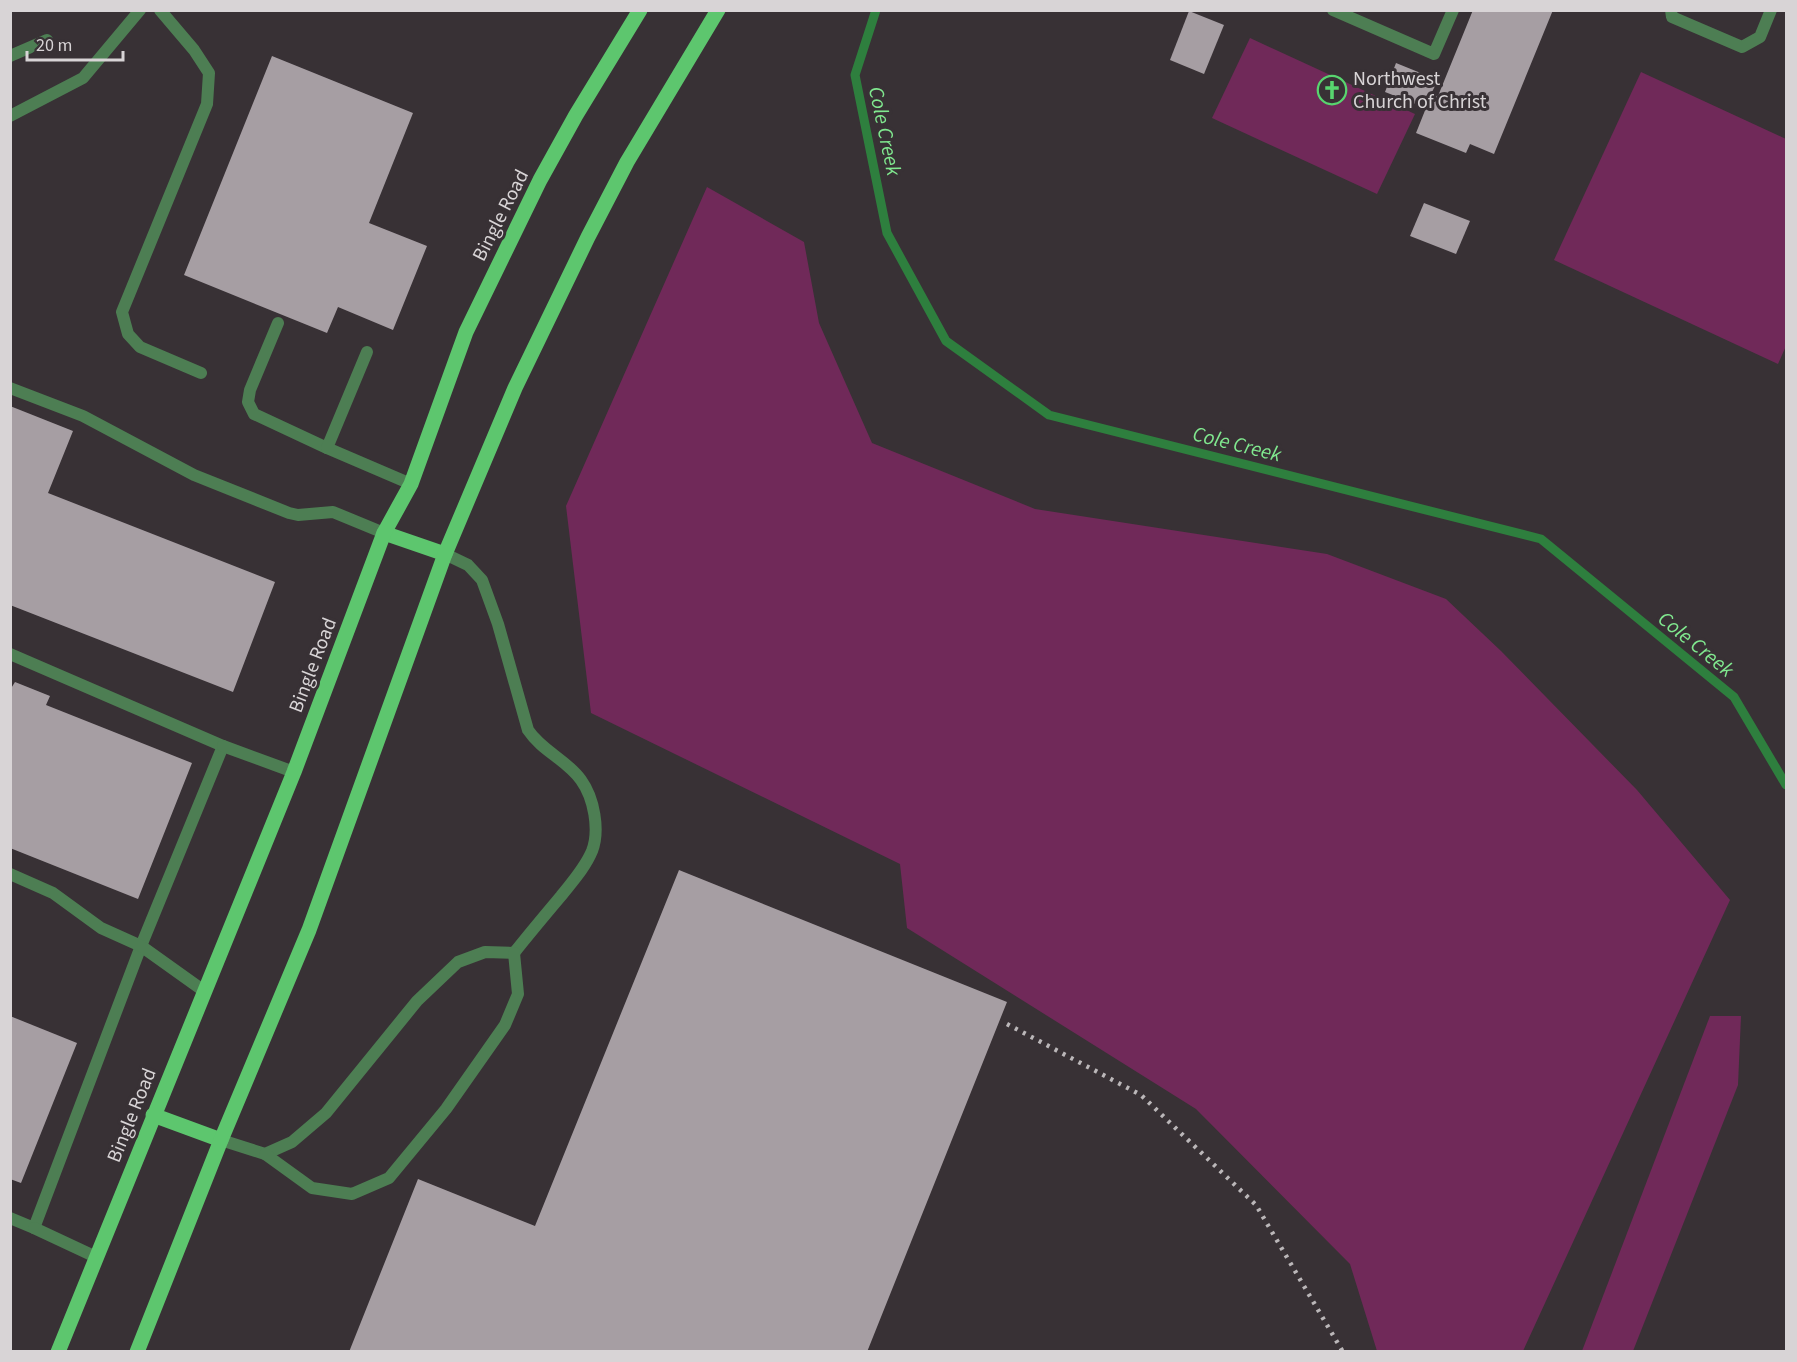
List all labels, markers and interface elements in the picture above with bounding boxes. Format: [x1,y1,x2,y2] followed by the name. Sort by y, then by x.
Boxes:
[27,24,123,62] scale bar
[36,33,72,58] text: 20 m
[1353,65,1487,116] place label: Northwest Church of Christ
[1316,74,1348,106] church icon: Northwest Church of Christ
[861,84,909,179] water label: Cole Creek
[466,165,536,266] street label: Bingle Road
[1189,418,1286,470] water label: Cole Creek
[1651,604,1741,685] water label: Cole Creek
[282,614,344,717] street label: Bingle Road
[100,1064,164,1167] street label: Bingle Road

